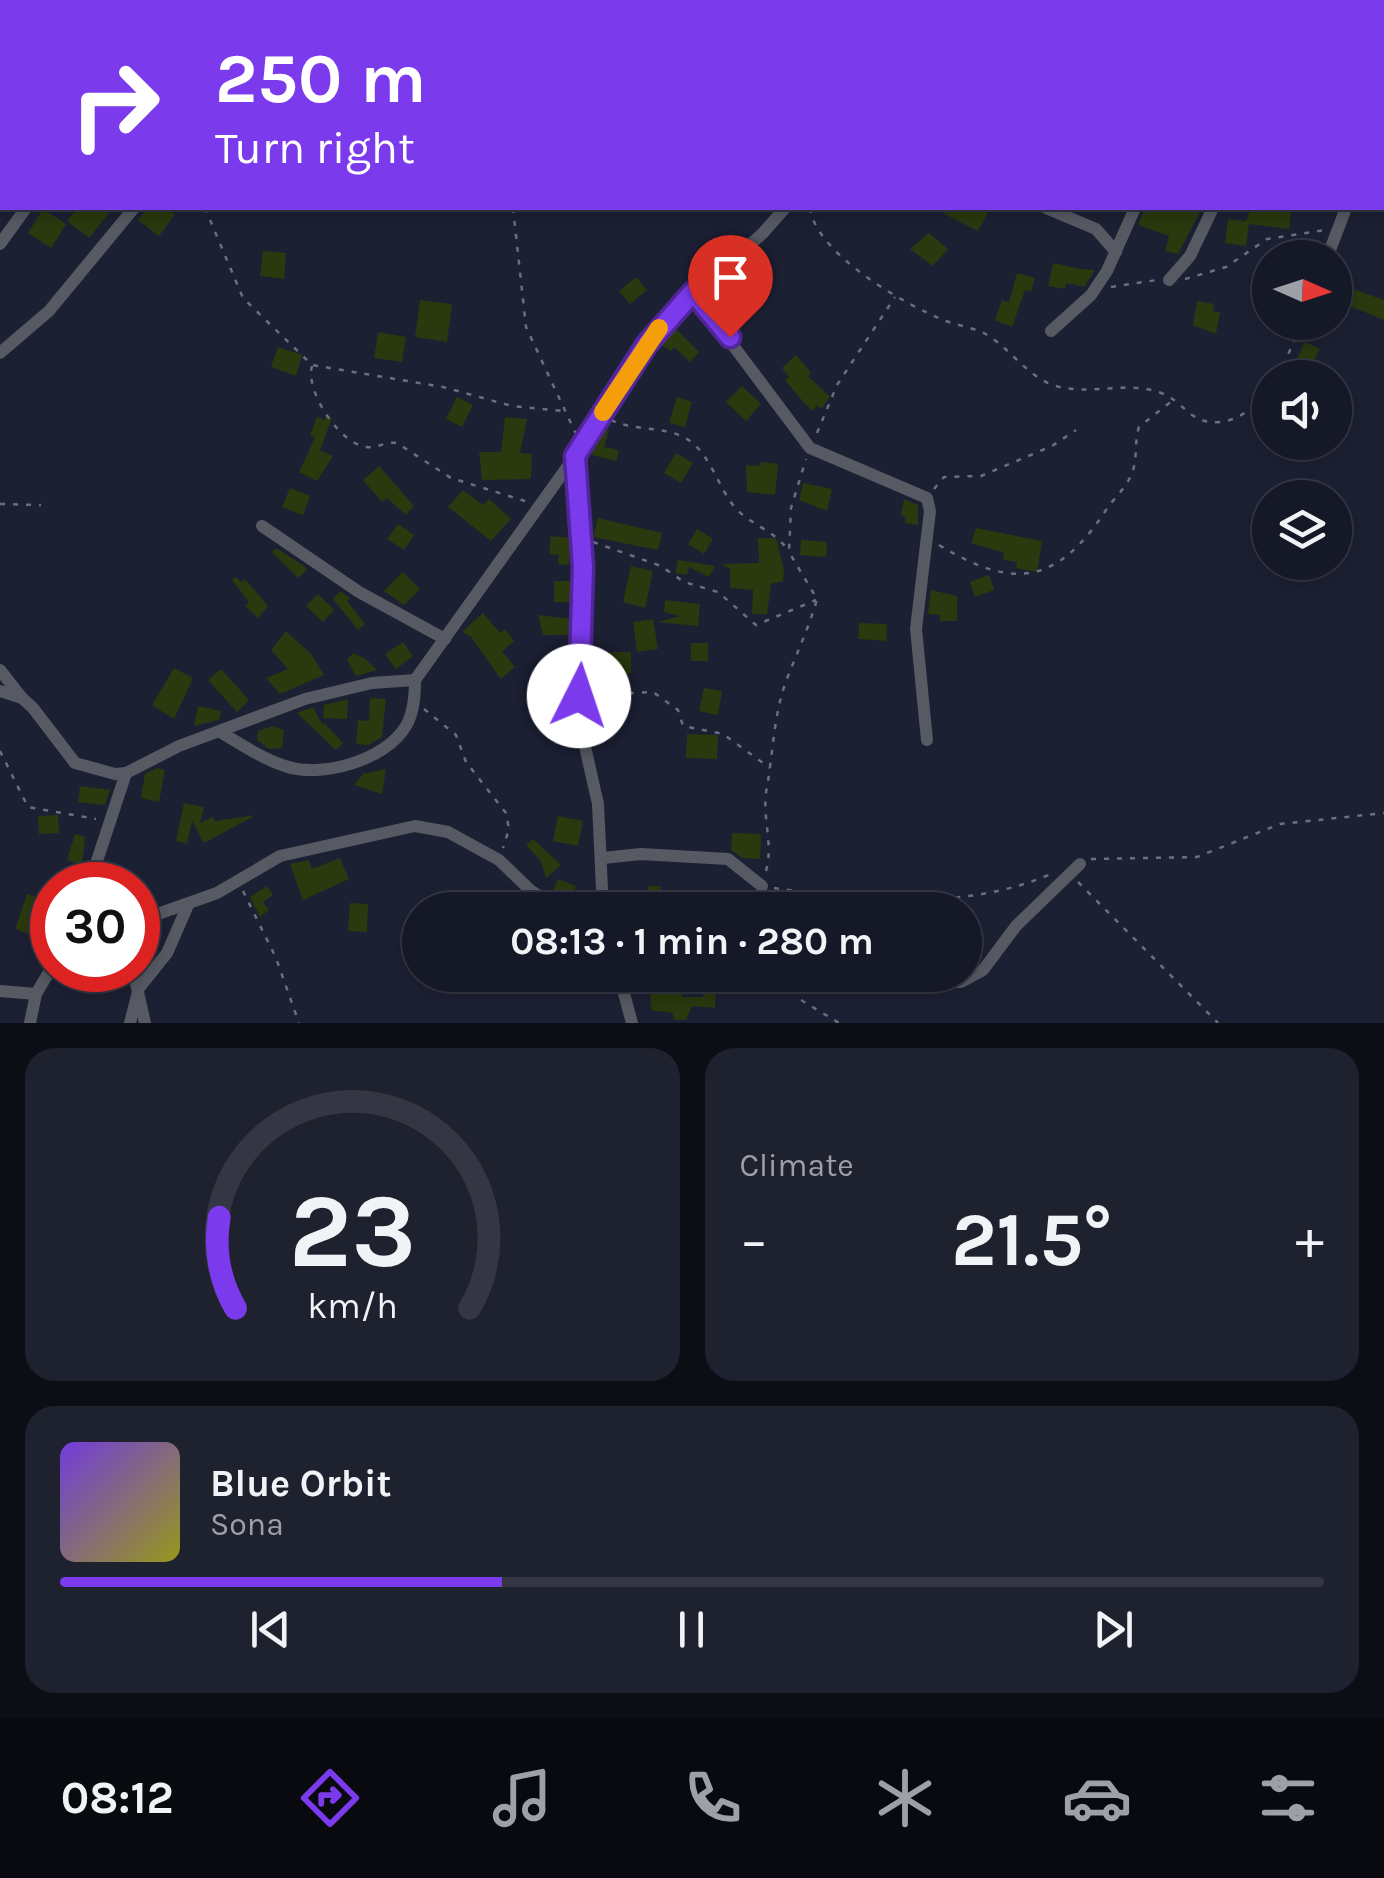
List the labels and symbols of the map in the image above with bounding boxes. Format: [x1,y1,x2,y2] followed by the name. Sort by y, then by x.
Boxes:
[688,235,773,338] pin
[1252,240,1352,340] north arrow
[527,644,631,748] position arrow
[30,862,160,992] speed limit sign: 30

